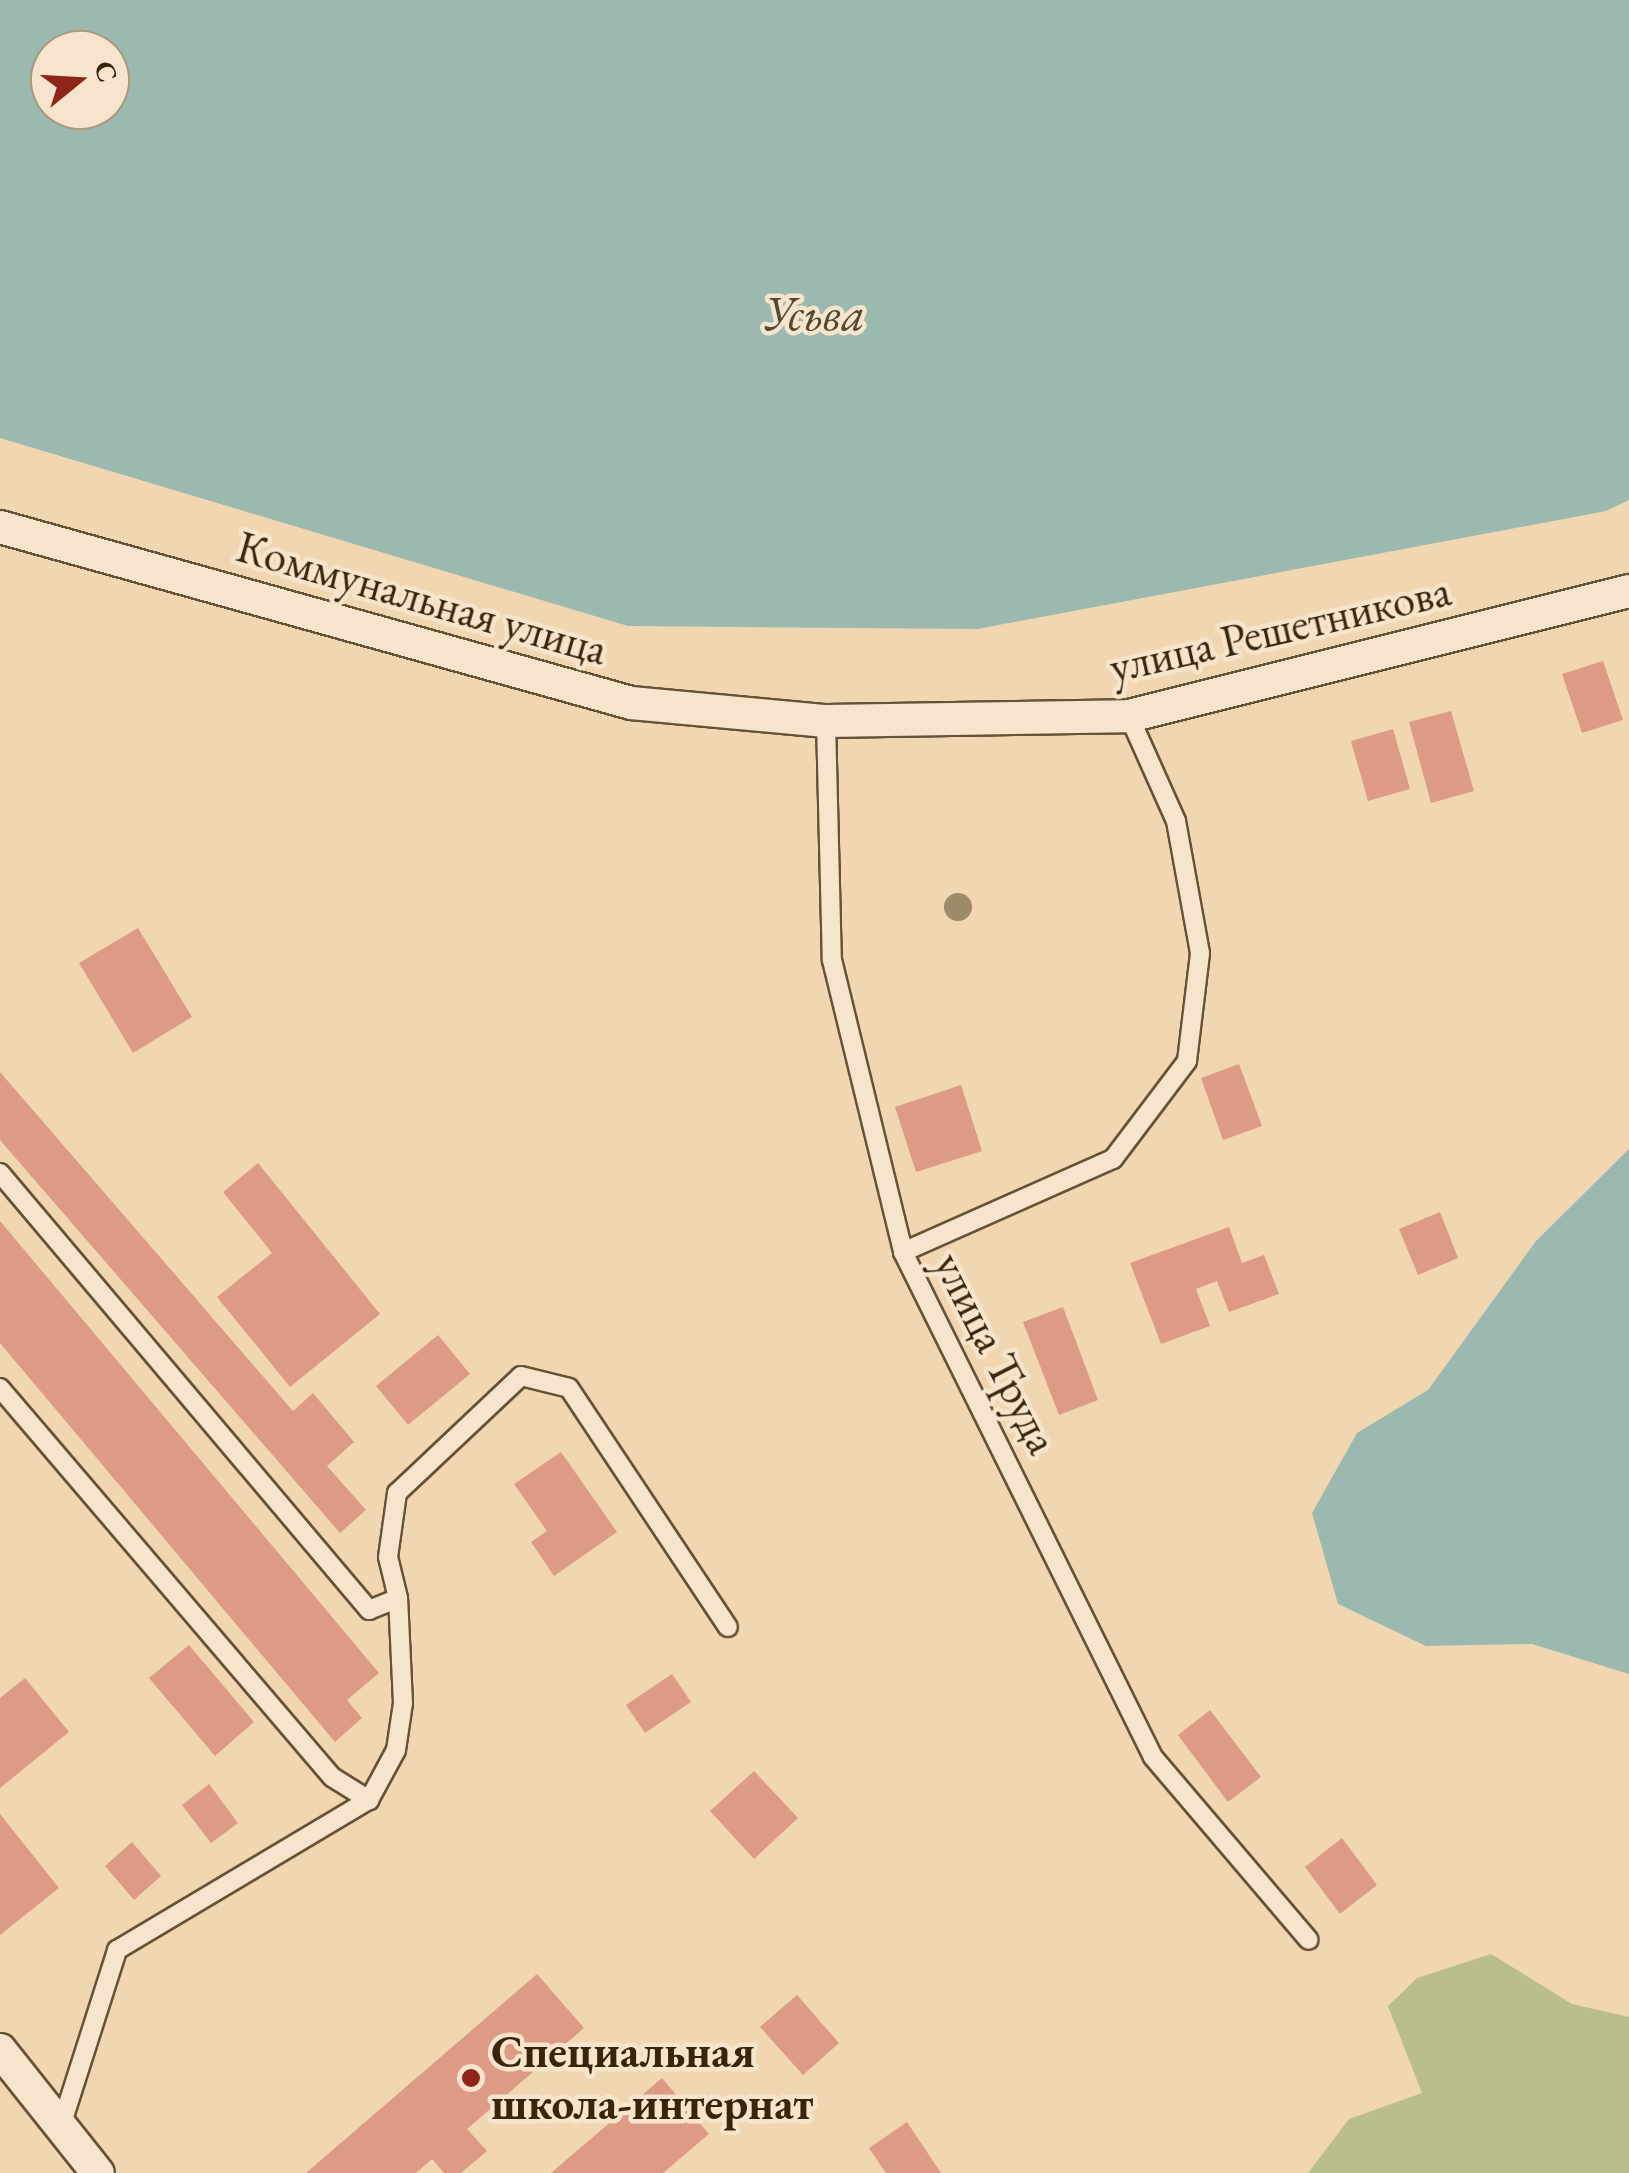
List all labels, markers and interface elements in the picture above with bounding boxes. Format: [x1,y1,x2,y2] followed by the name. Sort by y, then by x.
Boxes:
[30,30,130,130] north arrow
[86,56,127,86] text: С
[763,285,865,343] water label: Усьва
[231,519,613,677] street label: Коммунальная улица
[1104,563,1456,695] street label: улица Решетникова
[922,1243,1070,1463] street label: улица Труда
[491,2025,814,2131] place label: Специальная школа-интернат
[460,2067,482,2089] marker: Специальная школа-интернат

